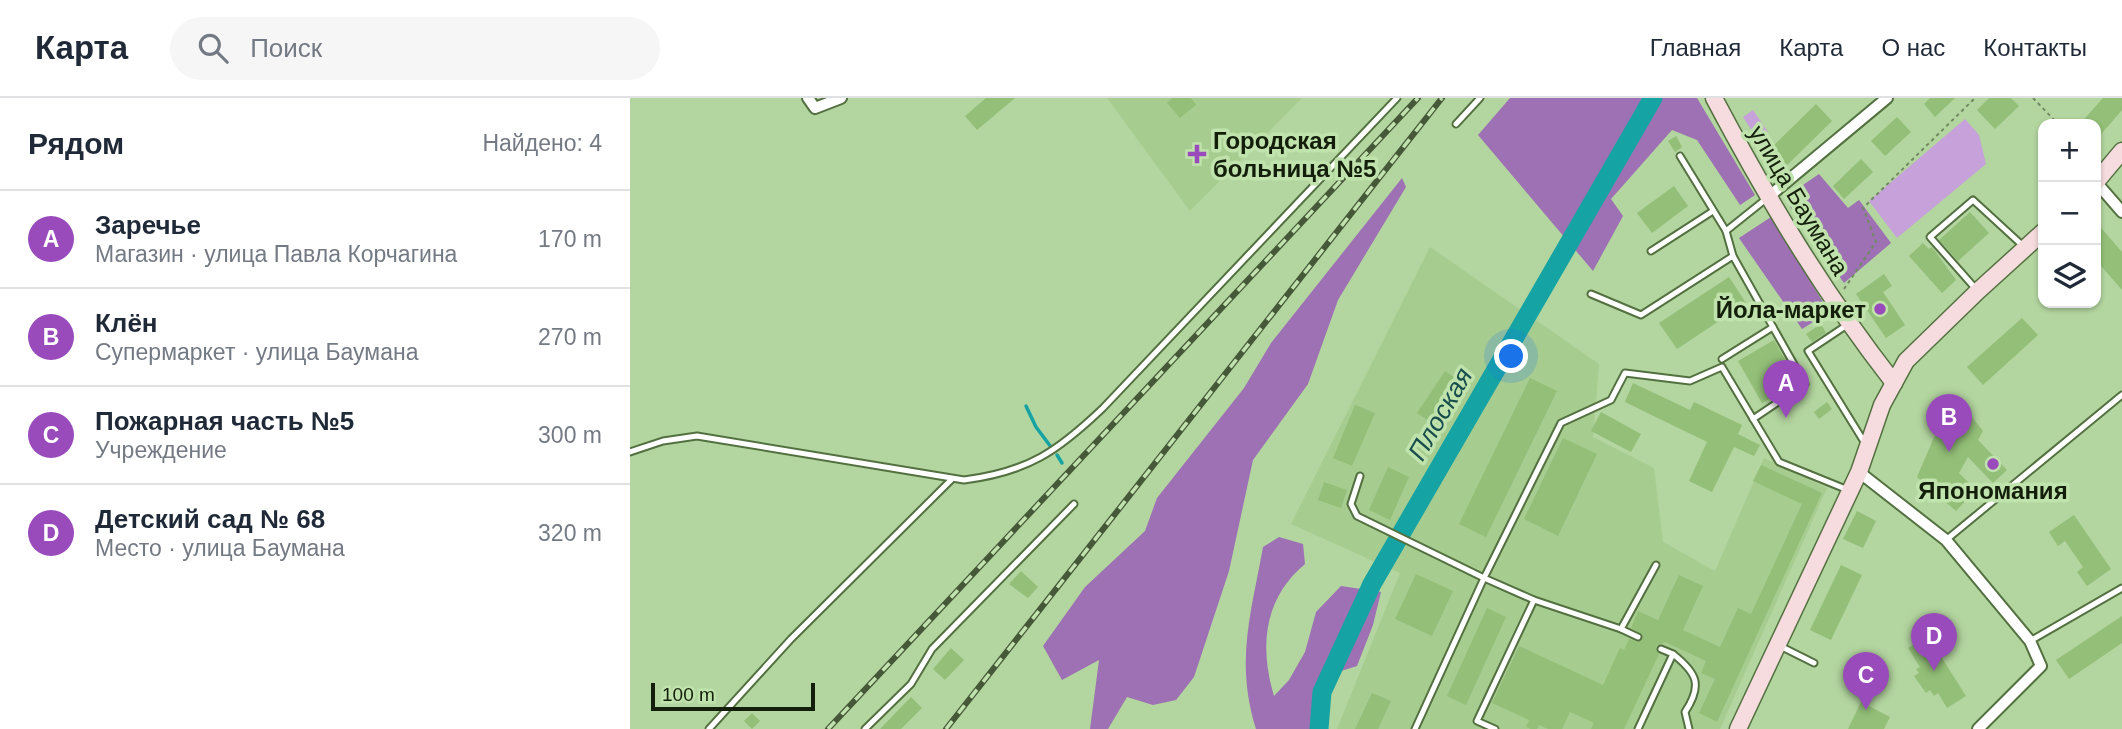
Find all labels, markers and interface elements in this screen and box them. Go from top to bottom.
search box [170,17,660,80]
text: Карта [35,29,128,66]
icon: search [194,29,232,67]
text: Поиск [250,33,322,63]
text: Главная [1650,34,1741,61]
text: Карта [1779,34,1843,61]
text: О нас [1881,34,1945,61]
text: Контакты [1983,34,2087,61]
map controls [2038,119,2101,308]
button: + [2038,119,2101,182]
street label: улица Баумана [1744,120,1855,280]
text: Рядом [28,127,124,160]
place label: Городская больница №5 [1213,127,1376,182]
text: Найдено: 4 [482,130,602,156]
marker: Городская больница №5 [1187,144,1207,164]
button: − [2038,182,2101,245]
text: Заречье [95,210,201,240]
text: A [43,226,59,252]
text: 170 m [538,226,602,252]
text: Магазин · улица Павла Корчагина [95,241,457,267]
button: layers [2038,245,2101,308]
place label: Йола-маркет [1716,296,1866,323]
marker: Йола-маркет [1872,301,1888,317]
text: Клён [95,308,158,338]
text: B [43,324,59,350]
text: 270 m [538,324,602,350]
text: Супермаркет · улица Баумана [95,339,418,365]
your location [1494,339,1528,373]
pin: A [1763,360,1809,418]
water label: Плоская [1402,362,1478,465]
pin: B [1926,394,1972,452]
text: Пожарная часть №5 [95,406,354,436]
text: C [43,422,59,448]
text: 300 m [538,422,602,448]
text: Учреждение [95,437,227,463]
marker: Япономания [1985,456,2001,472]
place label: Япономания [1918,477,2068,504]
text: Детский сад № 68 [95,504,325,534]
text: D [43,520,59,546]
text: 320 m [538,520,602,546]
text: Место · улица Баумана [95,535,345,561]
pin: D [1911,613,1957,671]
pin: C [1843,652,1889,710]
scale bar [651,680,816,712]
text: 100 m [662,684,715,705]

